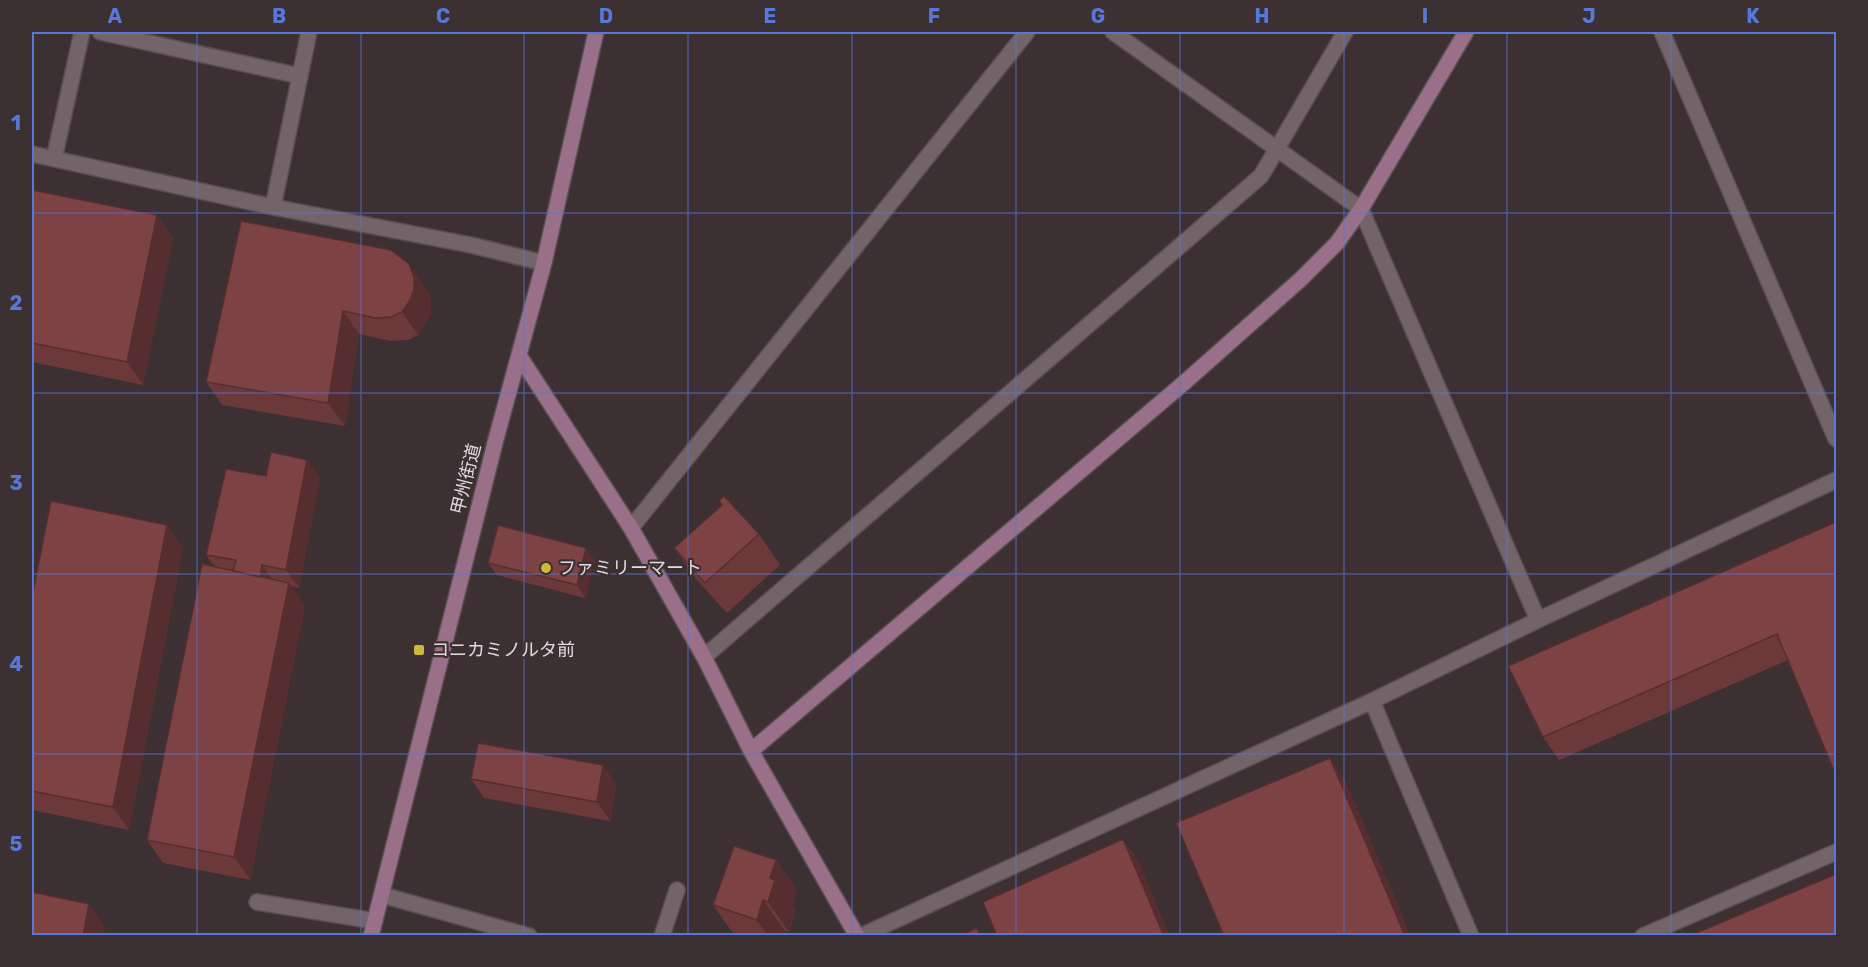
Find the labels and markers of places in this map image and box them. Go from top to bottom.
place label: ファミリーマート [558,557,702,579]
marker: ファミリーマート [539,561,553,575]
place label: コニカミノルタ前 [431,639,575,661]
marker: コニカミノルタ前 [412,643,426,657]

